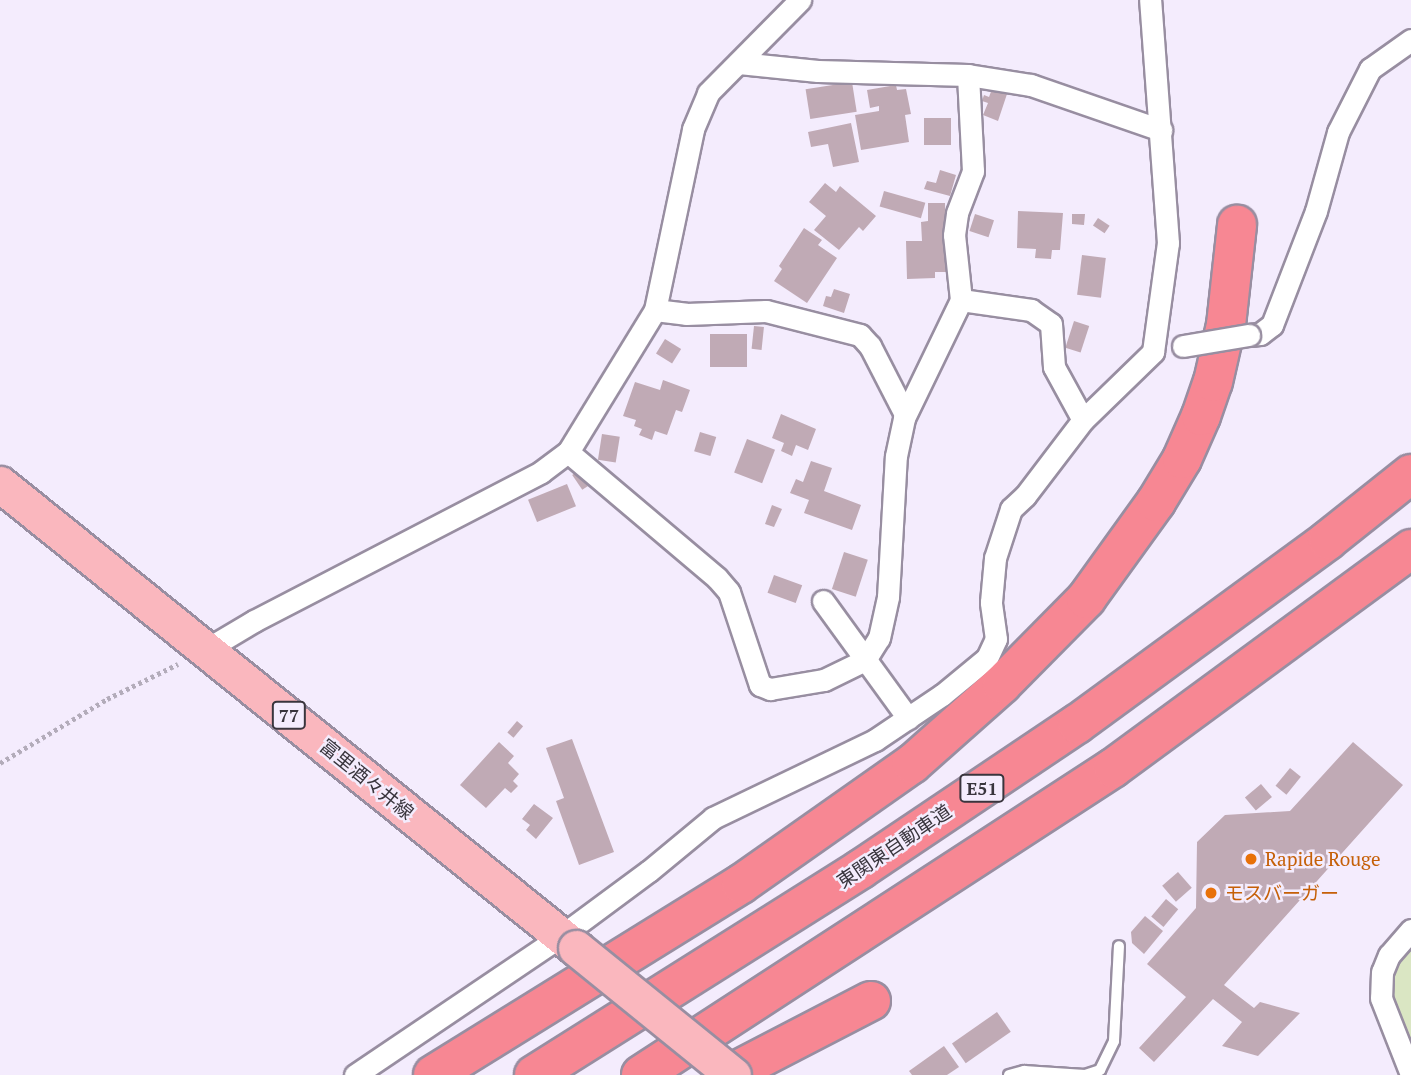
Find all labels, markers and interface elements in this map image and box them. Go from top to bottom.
road number: 77 [272,700,306,730]
street label: 富里酒々井線 [316,734,418,824]
road number: E51 [959,774,1005,802]
street label: 東関東自動車道 [832,799,956,893]
place label: Rapide Rouge [1265,848,1381,870]
marker: Rapide Rouge [1243,851,1259,867]
place label: モスバーガー [1225,882,1339,904]
marker: モスバーガー [1203,885,1219,901]

